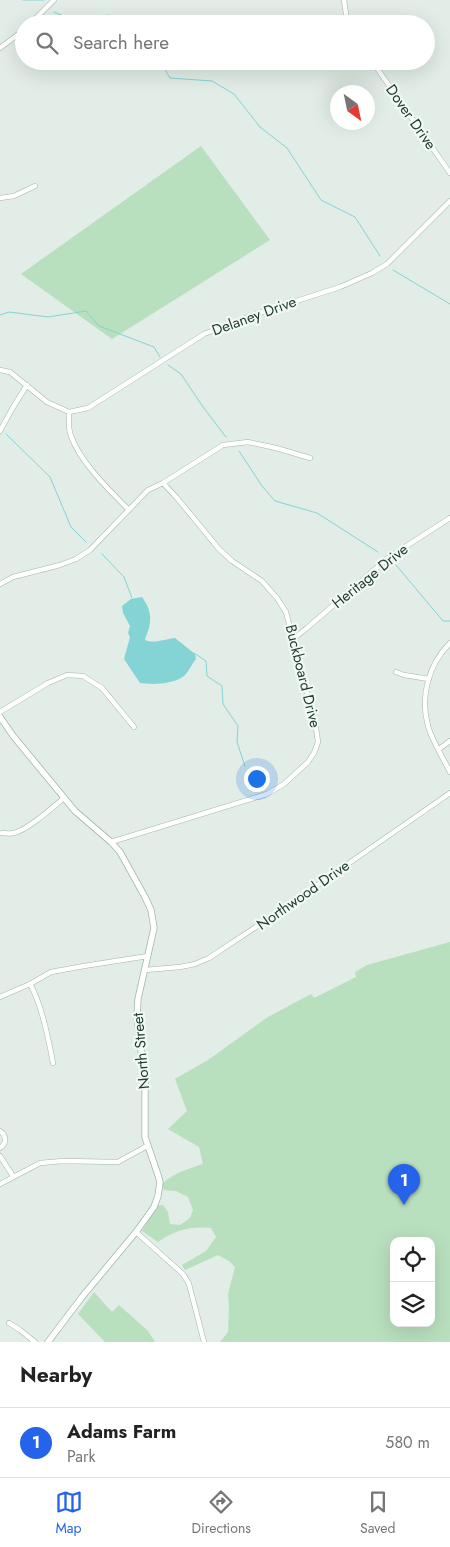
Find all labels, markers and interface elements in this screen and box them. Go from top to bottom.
search box [15,15,435,70]
icon: search [33,29,61,57]
text: Search here [73,29,169,56]
street label: Dover Drive [380,80,442,154]
north arrow [330,85,375,130]
street label: Delaney Drive [209,290,300,341]
street label: Heritage Drive [327,538,413,614]
street label: Buckboard Drive [280,622,327,730]
your location [244,766,270,792]
street label: Northwood Drive [252,855,354,935]
street label: North Street [127,1011,155,1090]
pin: 1 [388,1164,420,1205]
map controls [390,1237,435,1327]
button: locate [390,1237,435,1282]
button: layers [390,1282,435,1327]
text: Nearby [20,1360,92,1390]
text: Adams Farm [67,1418,176,1445]
text: 1 [32,1431,40,1454]
text: 580 m [385,1431,430,1454]
text: Park [67,1445,96,1468]
tab: Map [55,1488,83,1538]
tab: Directions [192,1488,251,1538]
tab: Saved [360,1488,395,1538]

